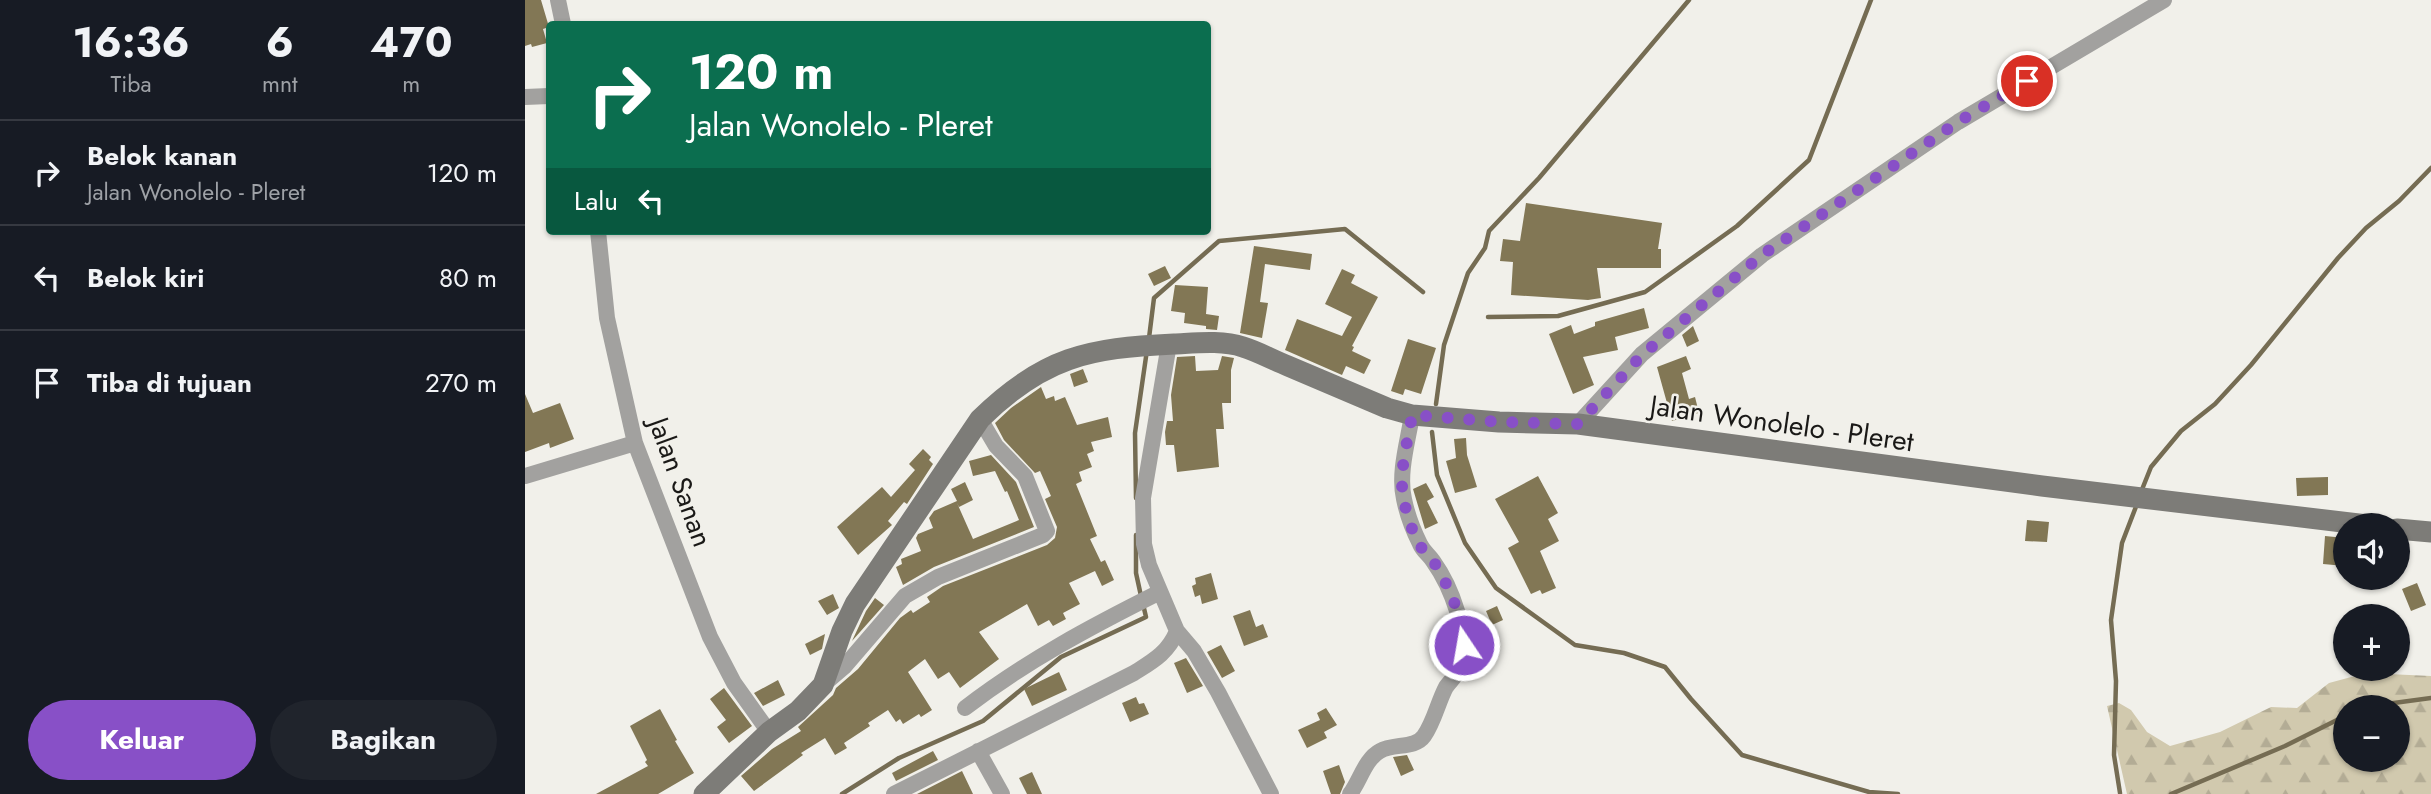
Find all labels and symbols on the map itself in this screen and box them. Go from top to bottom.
pin [1997,51,2057,111]
street label: Jalan Wonolelo - Pleret [1644,384,1917,462]
street label: Jalan Sanan [637,408,723,553]
position arrow [1427,608,1501,682]

